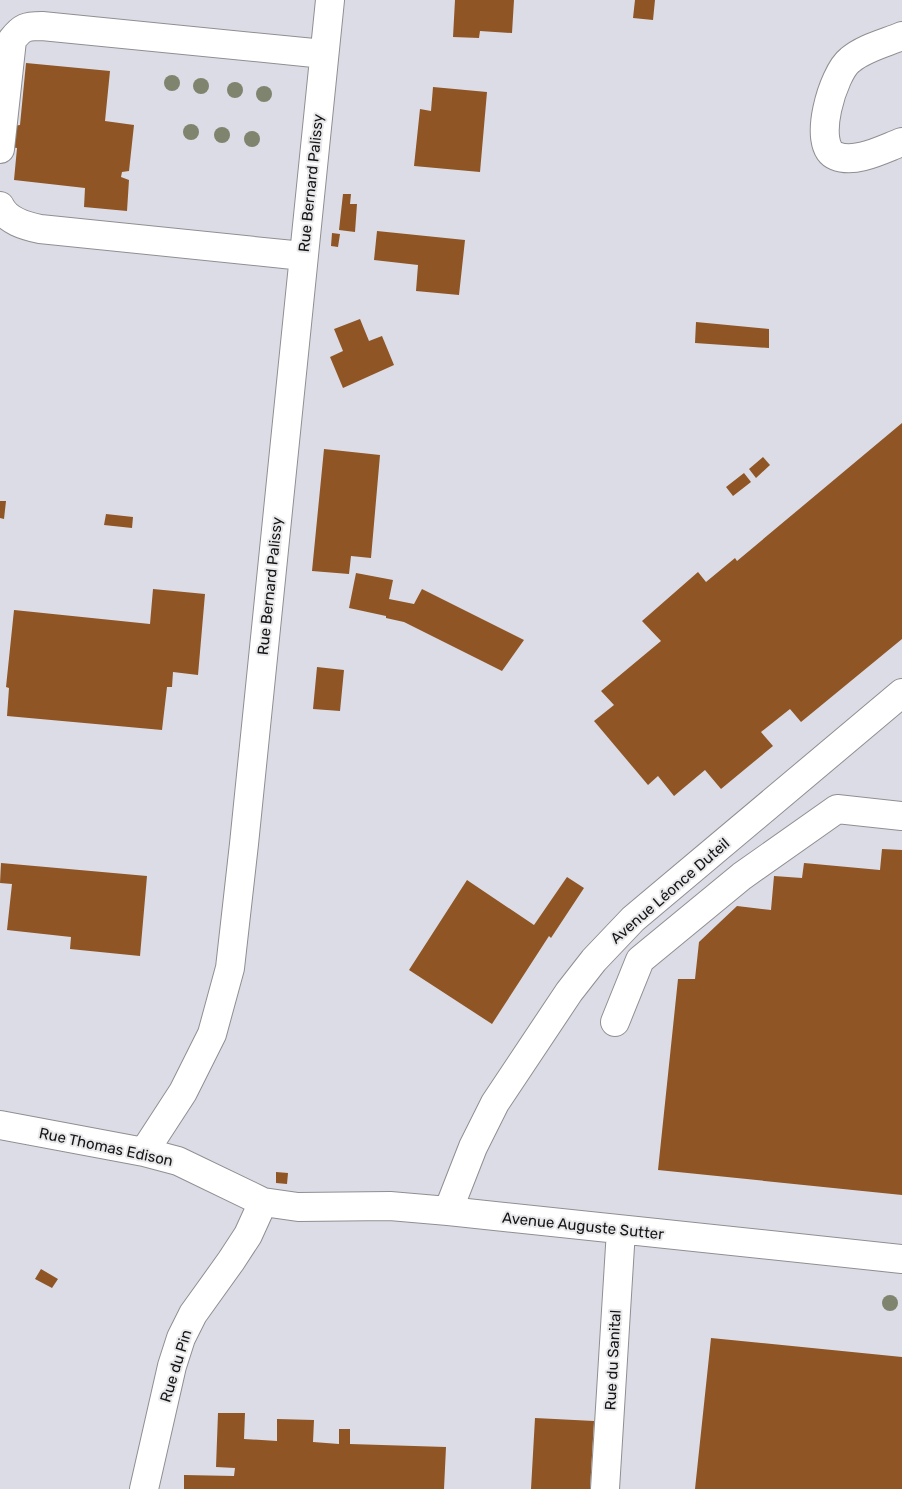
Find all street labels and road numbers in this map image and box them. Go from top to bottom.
street label: Rue Bernard Palissy [295,113,327,253]
street label: Rue Bernard Palissy [254,516,286,656]
street label: Avenue Léonce Duteil [607,834,733,948]
street label: Rue Thomas Edison [37,1124,175,1170]
street label: Avenue Auguste Sutter [501,1209,665,1243]
street label: Rue du Sanital [601,1309,625,1411]
street label: Rue du Pin [156,1328,196,1404]

